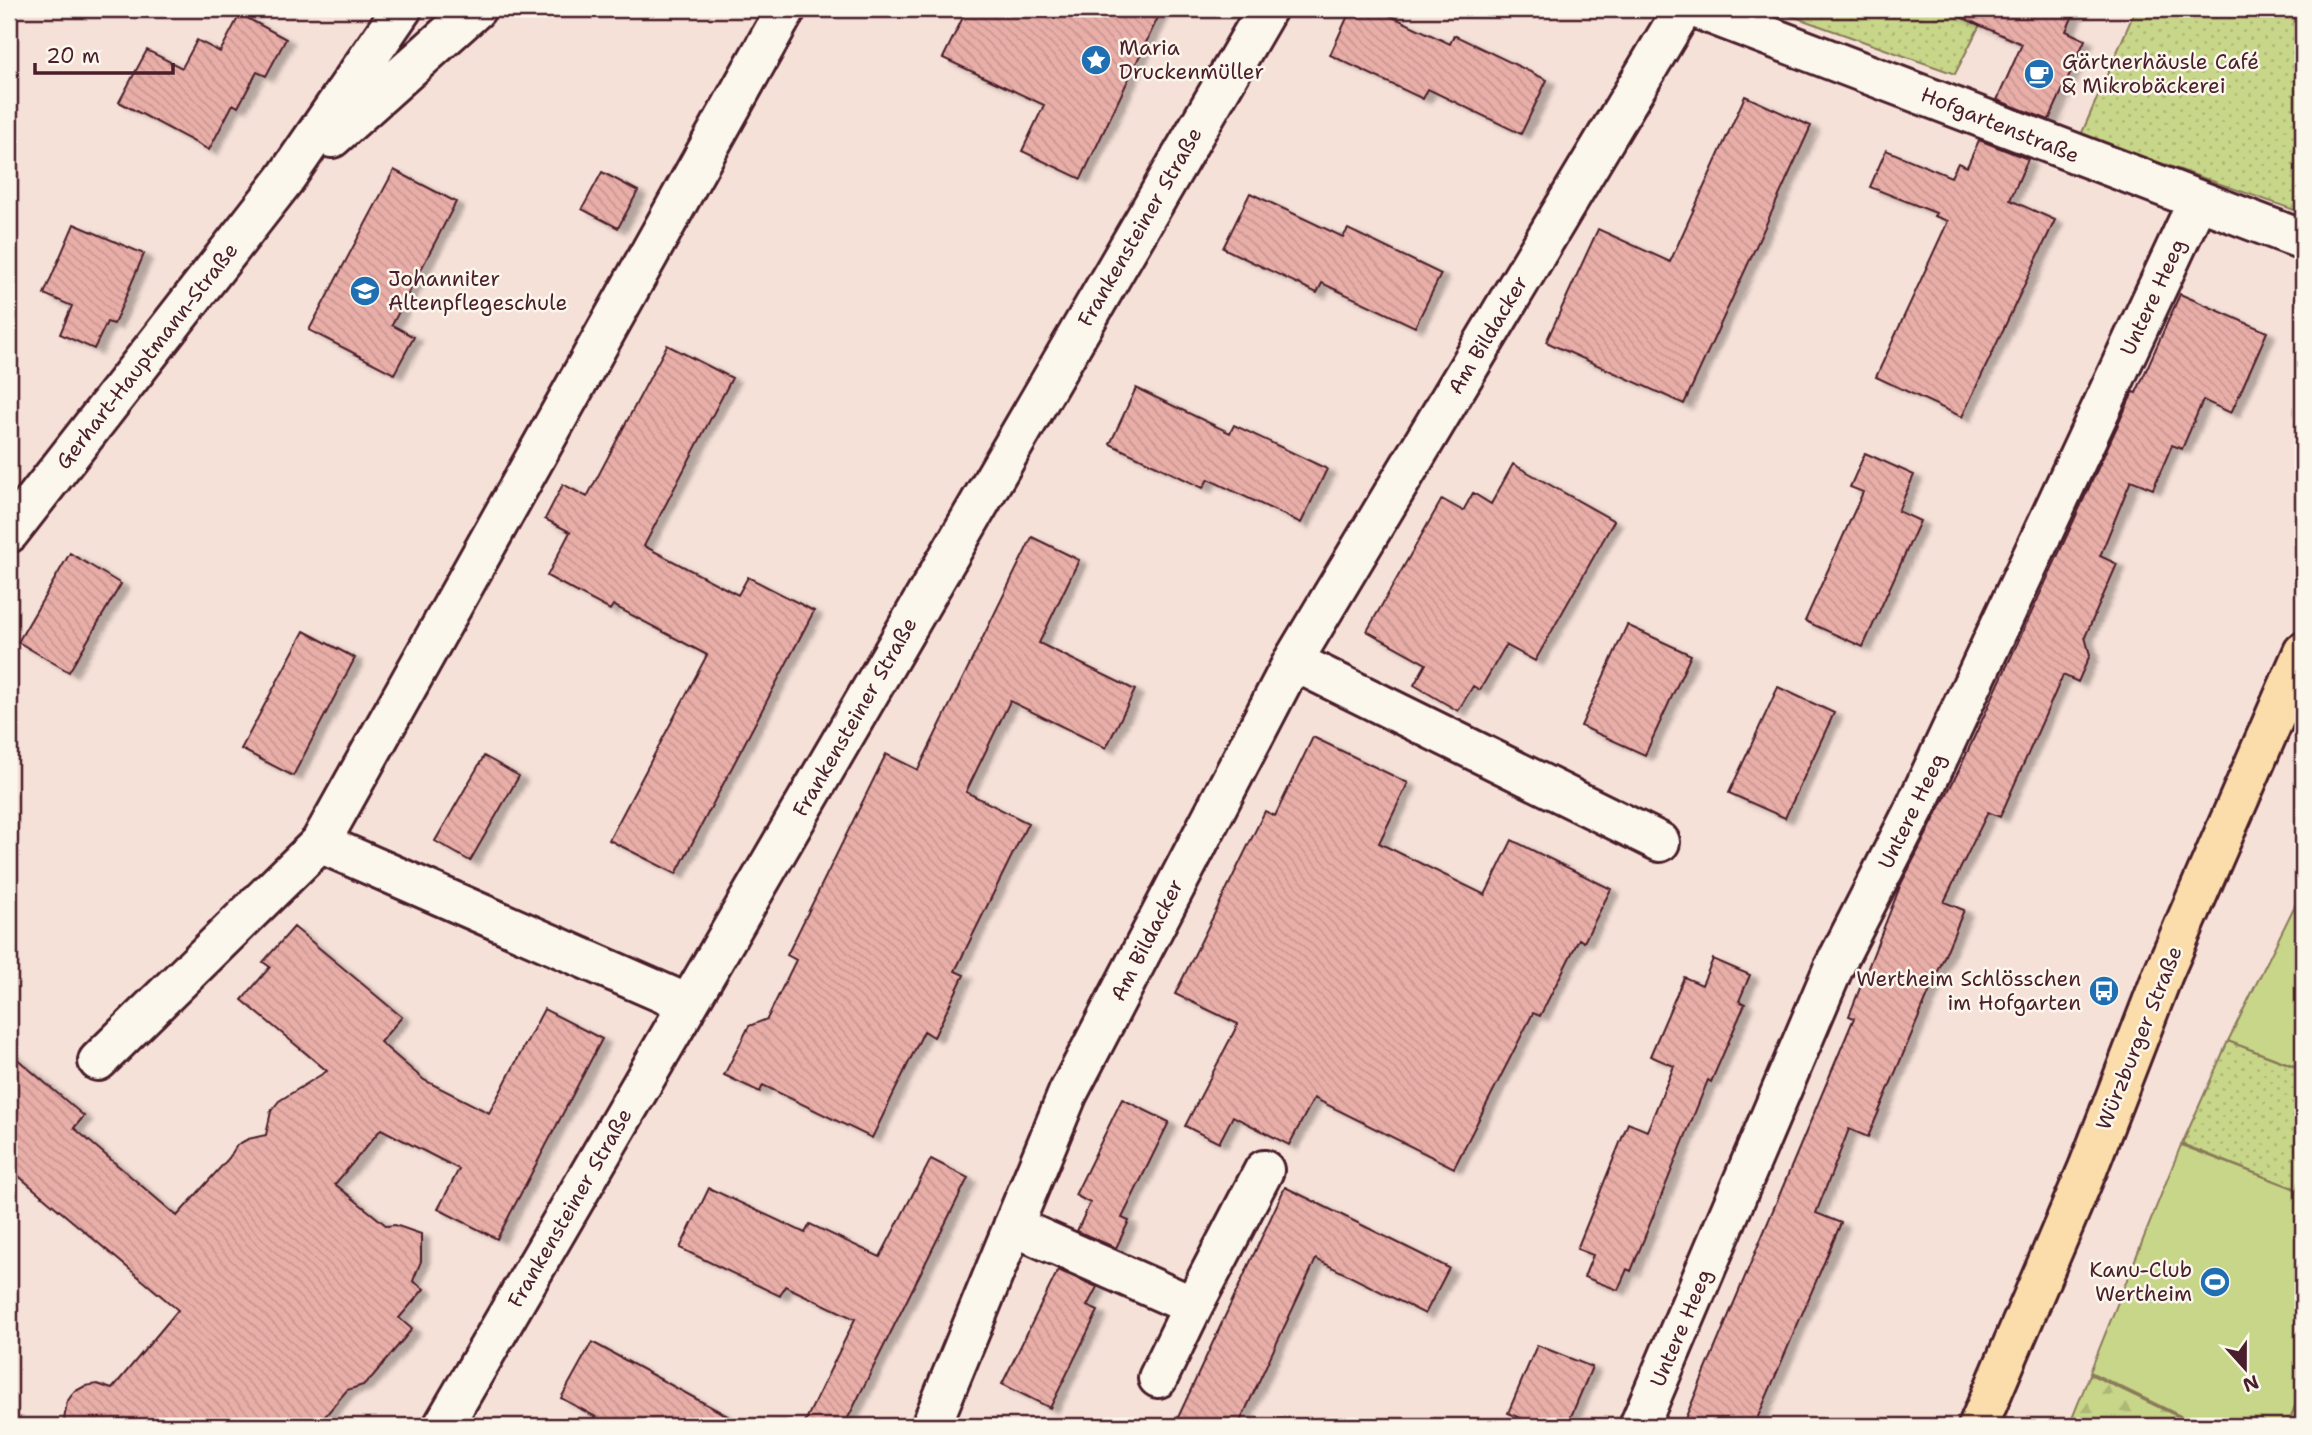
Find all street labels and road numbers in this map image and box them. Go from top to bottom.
street label: Hofgartenstraße [1917,80,2083,170]
street label: Frankensteiner Straße [1071,122,1209,332]
street label: Untere Heeg [2114,234,2192,360]
street label: Gerhart-Hauptmann-Straße [50,237,244,475]
street label: Am Bildacker [1442,270,1534,400]
street label: Frankensteiner Straße [786,612,924,822]
street label: Untere Heeg [1872,748,1952,874]
street label: Am Bildacker [1104,874,1190,1006]
street label: Würzburger Straße [2089,942,2189,1134]
street label: Frankensteiner Straße [501,1103,639,1313]
street label: Untere Heeg [1644,1265,1718,1391]

